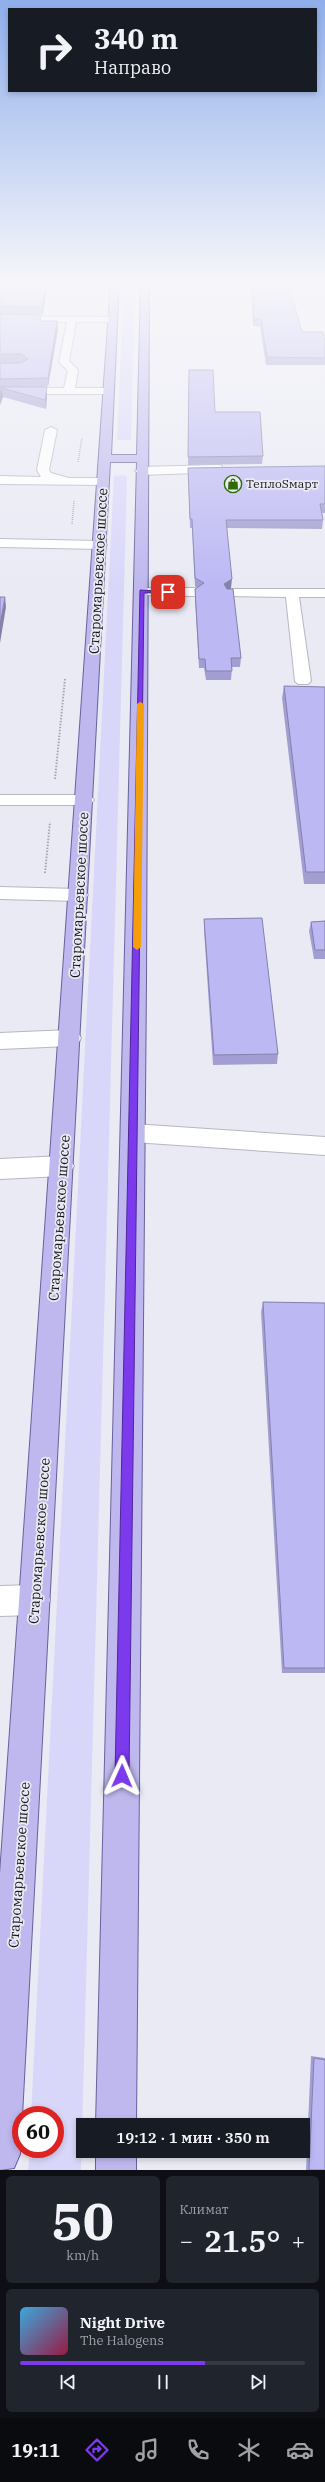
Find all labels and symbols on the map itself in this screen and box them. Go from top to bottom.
shop icon: ТеплоSмарт [223,474,243,494]
place label: ТеплоSмарт [246,476,318,491]
street label: Старомарьевское шоссе [85,487,111,655]
pin [151,575,185,609]
street label: Старомарьевское шоссе [66,811,92,979]
street label: Старомарьевское шоссе [44,1134,74,1302]
street label: Старомарьевское шоссе [24,1457,54,1625]
position arrow [101,1755,143,1797]
street label: Старомарьевское шоссе [4,1781,34,1949]
speed limit sign: 60 [12,2106,64,2158]

